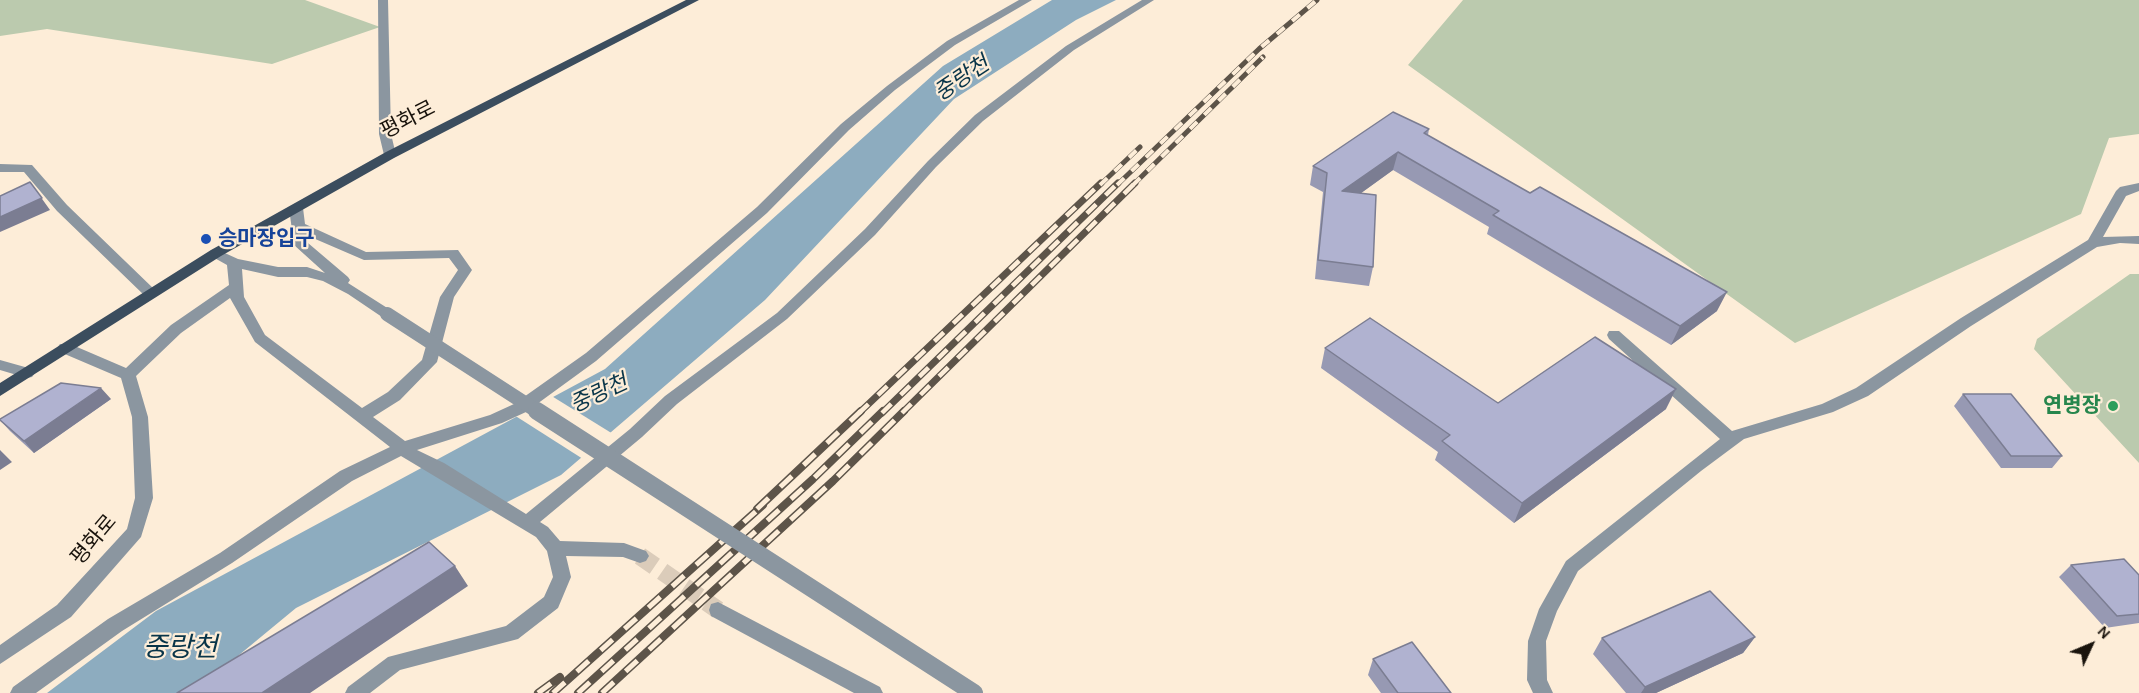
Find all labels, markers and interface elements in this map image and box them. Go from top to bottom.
water label: 중랑천 [929,51,995,107]
street label: 평화로 [376,96,440,144]
place label: 승마장입구 [218,226,315,252]
marker: 승마장입구 [199,232,213,246]
water label: 중랑천 [566,369,632,419]
place label: 연병장 [2043,393,2101,419]
marker: 연병장 [2106,399,2120,413]
street label: 평화로 [66,510,122,570]
north arrow [2061,615,2121,675]
text: N [2093,621,2115,643]
water label: 중랑천 [143,632,217,664]

